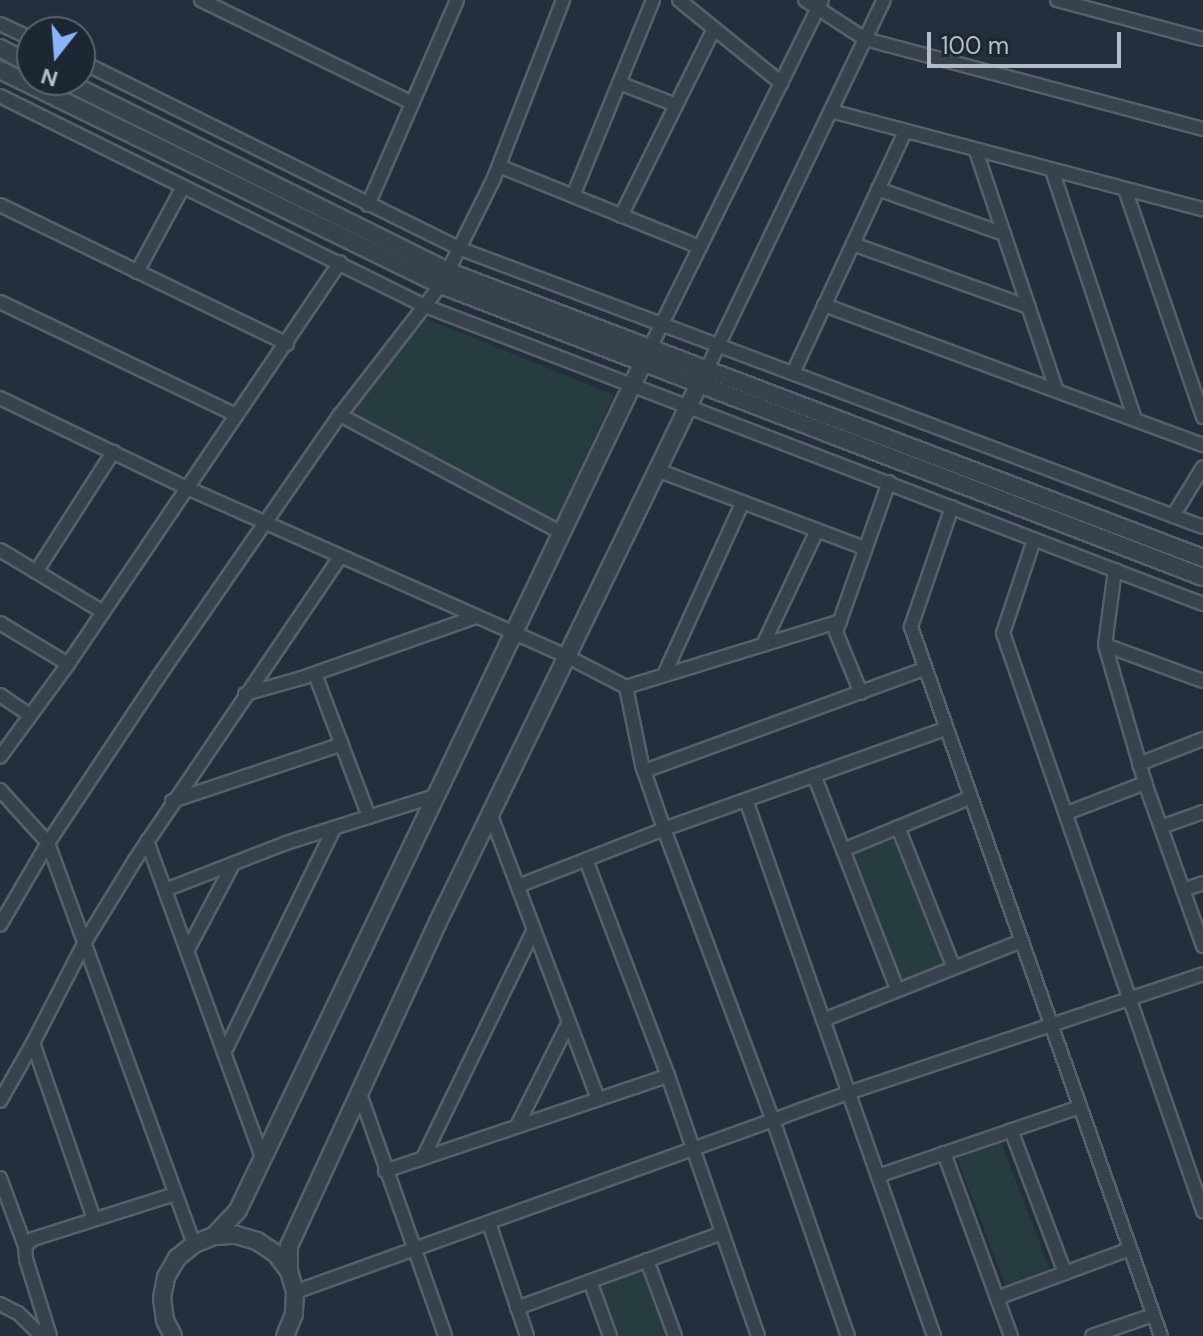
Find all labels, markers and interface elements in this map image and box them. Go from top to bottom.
north arrow [16,16,96,96]
scale bar [931,16,1125,66]
text: 100 m [941,30,1009,61]
text: N [38,61,61,94]

